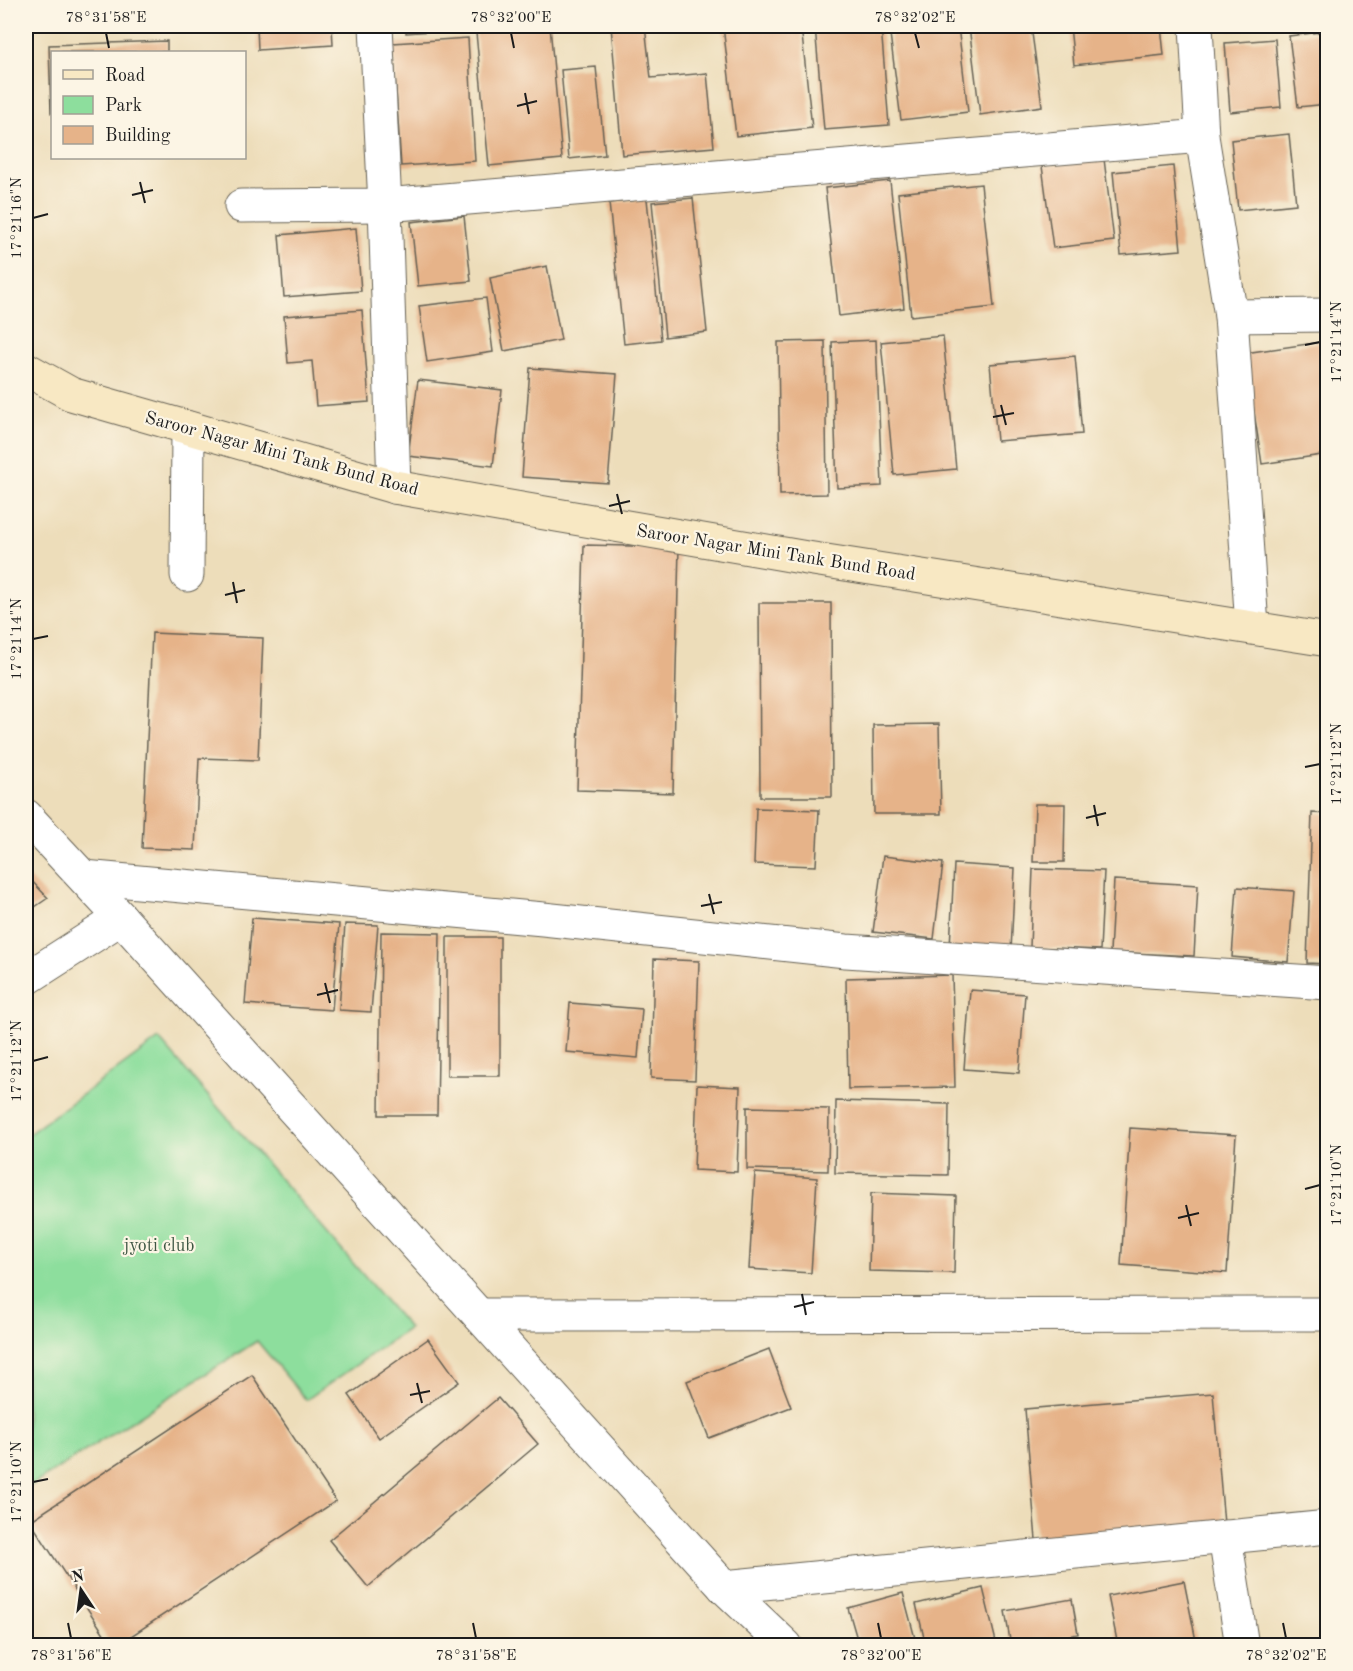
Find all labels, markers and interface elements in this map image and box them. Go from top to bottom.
text: 78°31'58"E [66,11,146,26]
text: 78°32'00"E [471,11,551,26]
text: 78°32'02"E [875,11,955,26]
legend [51,51,246,159]
text: Road [105,67,145,85]
text: Park [105,97,142,115]
text: Building [105,127,171,145]
text: 17°21'16"N [10,177,25,259]
text: 17°21'14"N [1330,301,1345,383]
street label: Saroor Nagar Mini Tank Bund Road [143,409,420,499]
street label: Saroor Nagar Mini Tank Bund Road [635,522,917,584]
text: 17°21'14"N [10,598,25,680]
text: 17°21'12"N [1330,723,1345,805]
text: 17°21'12"N [10,1020,25,1102]
text: 17°21'10"N [1330,1144,1345,1226]
park label: jyoti club [122,1237,195,1255]
text: 17°21'10"N [10,1441,25,1523]
north arrow [51,1560,111,1620]
text: N [70,1568,87,1587]
text: 78°31'56"E [31,1649,111,1664]
text: 78°31'58"E [436,1649,516,1664]
text: 78°32'00"E [841,1649,921,1664]
text: 78°32'02"E [1246,1649,1326,1664]

